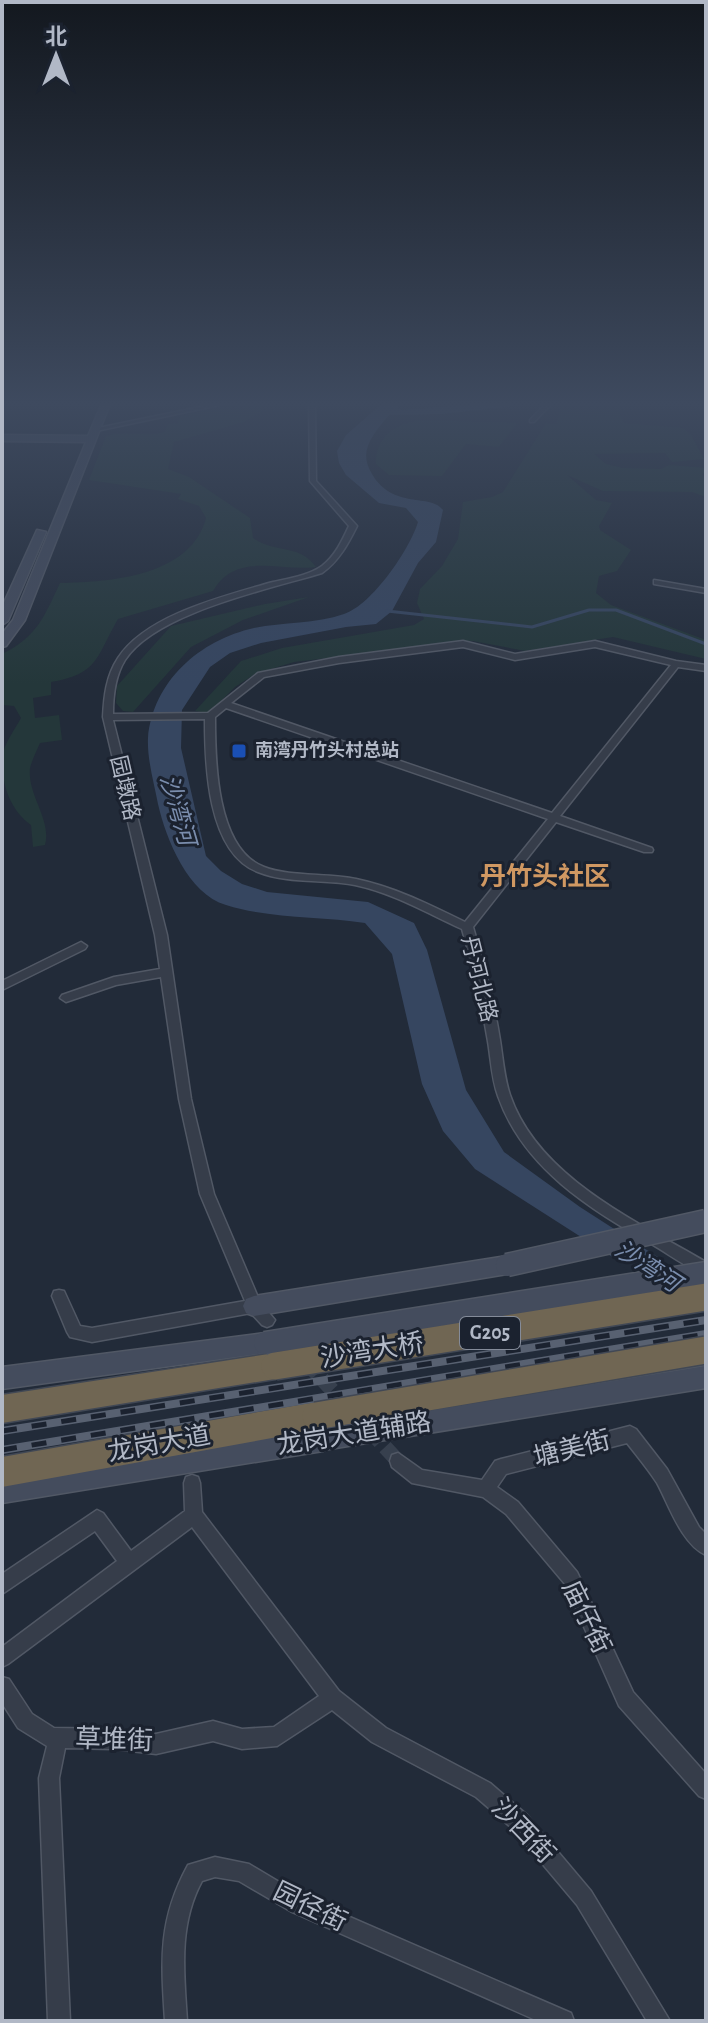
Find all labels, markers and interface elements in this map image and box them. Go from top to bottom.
north arrow [16,16,96,96]
text: 北 [45,25,67,48]
place label: 南湾丹竹头村总站 [255,740,399,760]
marker: 南湾丹竹头村总站 [230,742,248,760]
street label: 园墩路 [107,753,144,823]
water label: 沙湾河 [156,772,201,852]
district label: 丹竹头社区 [480,862,610,890]
street label: 丹河北路 [458,933,501,1024]
water label: 沙湾河 [610,1236,688,1299]
road number: G205 [460,1317,520,1349]
street label: 沙湾大桥 [318,1328,425,1372]
street label: 龙岗大道辅路 [275,1407,433,1459]
street label: 龙岗大道 [105,1420,212,1466]
street label: 塘美街 [531,1425,613,1471]
street label: 庙仔街 [557,1575,617,1658]
street label: 草堆街 [75,1725,153,1754]
street label: 沙西街 [487,1793,560,1868]
street label: 园径街 [269,1877,351,1936]

